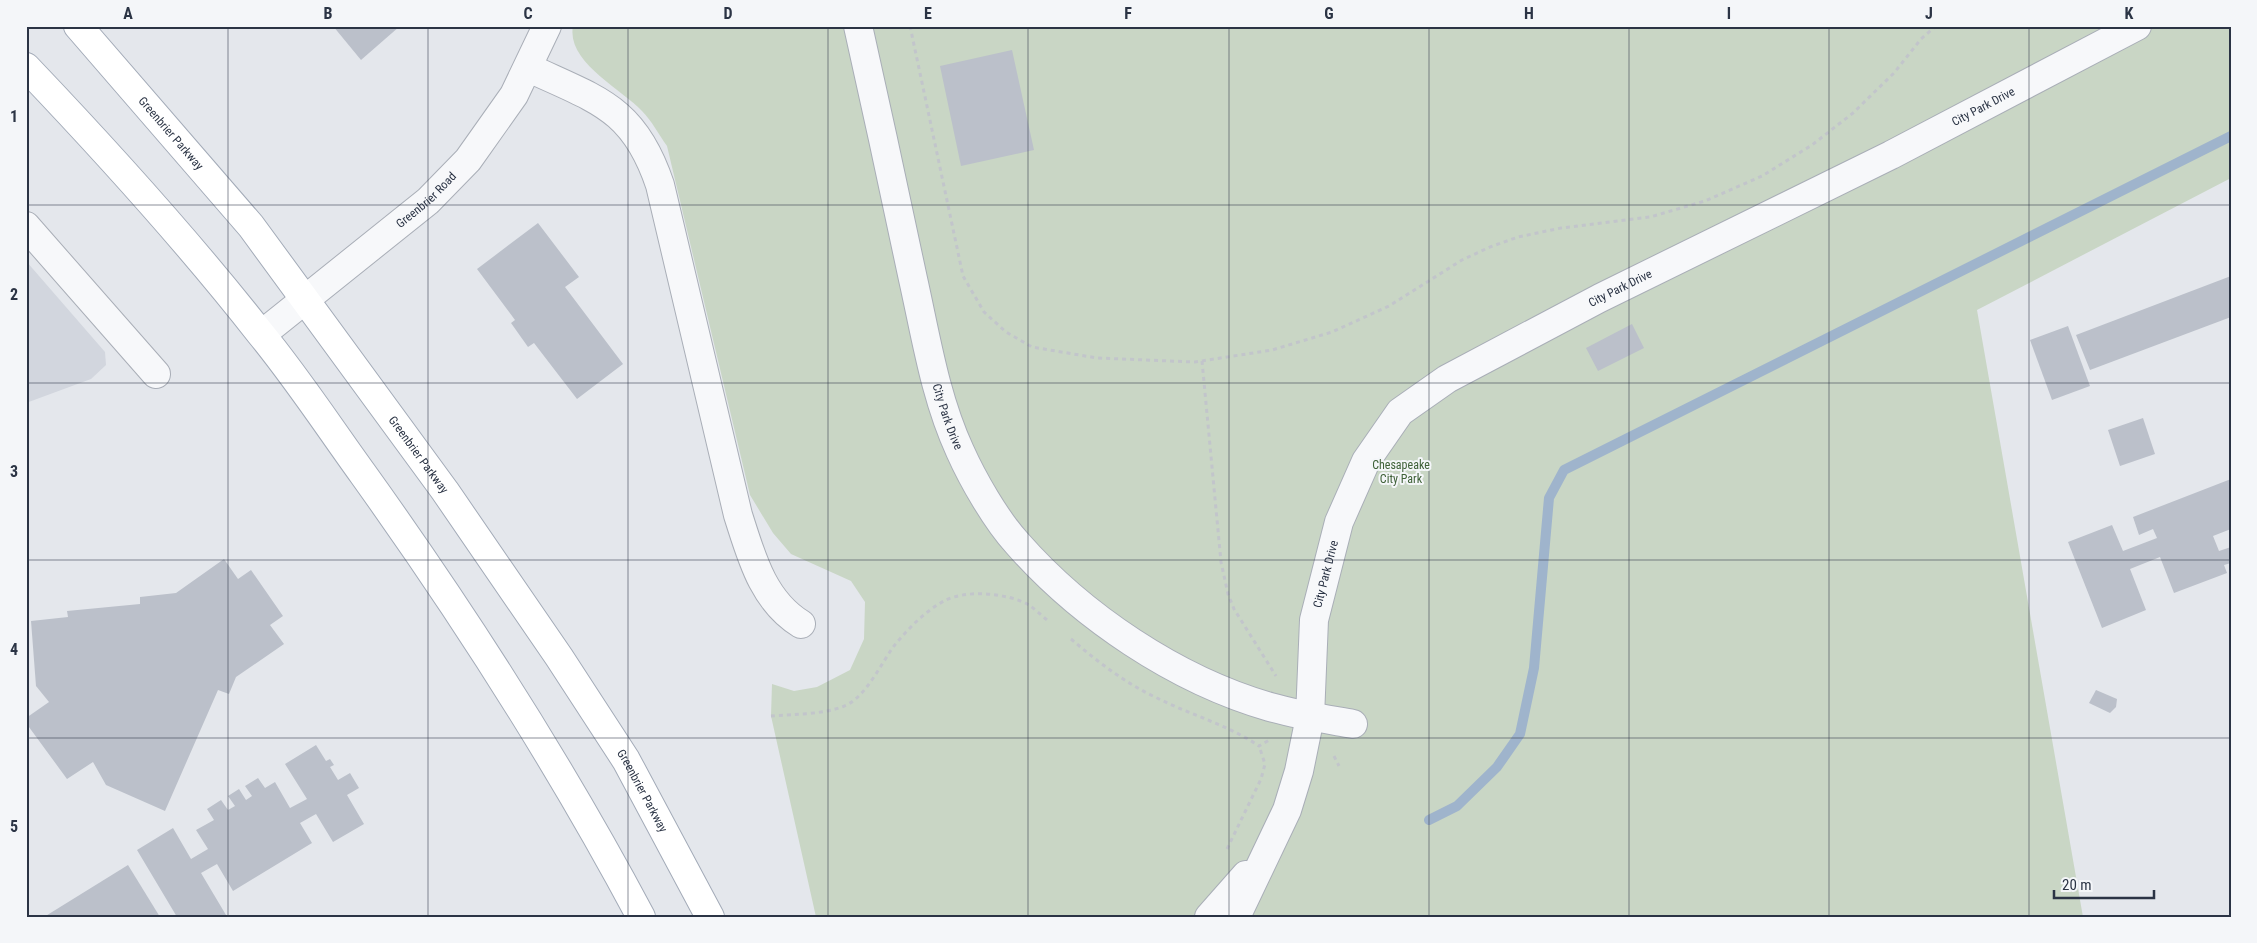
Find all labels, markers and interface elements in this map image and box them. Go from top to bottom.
text: A [123,4,133,23]
text: B [324,4,333,23]
text: C [523,4,533,23]
text: D [723,4,733,23]
text: E [924,4,932,23]
text: F [1124,4,1132,23]
text: G [1324,4,1334,23]
text: H [1524,4,1534,23]
text: I [1727,4,1731,23]
text: J [1925,4,1933,23]
text: K [2125,4,2134,23]
street label: City Park Drive [1949,84,2017,129]
street label: Greenbrier Parkway [136,94,206,173]
text: 1 [10,107,18,126]
street label: Greenbrier Road [393,169,459,231]
street label: City Park Drive [1586,266,1655,310]
text: 2 [10,285,18,304]
street label: City Park Drive [930,382,966,452]
street label: Greenbrier Parkway [386,414,451,496]
park label: Chesapeake City Park [1372,458,1430,486]
text: 3 [10,462,18,481]
street label: City Park Drive [1310,538,1341,609]
text: 4 [10,640,18,659]
street label: Greenbrier Parkway [614,747,670,835]
text: 5 [10,817,18,836]
scale bar [2054,868,2154,900]
text: 20 m [2062,876,2092,894]

